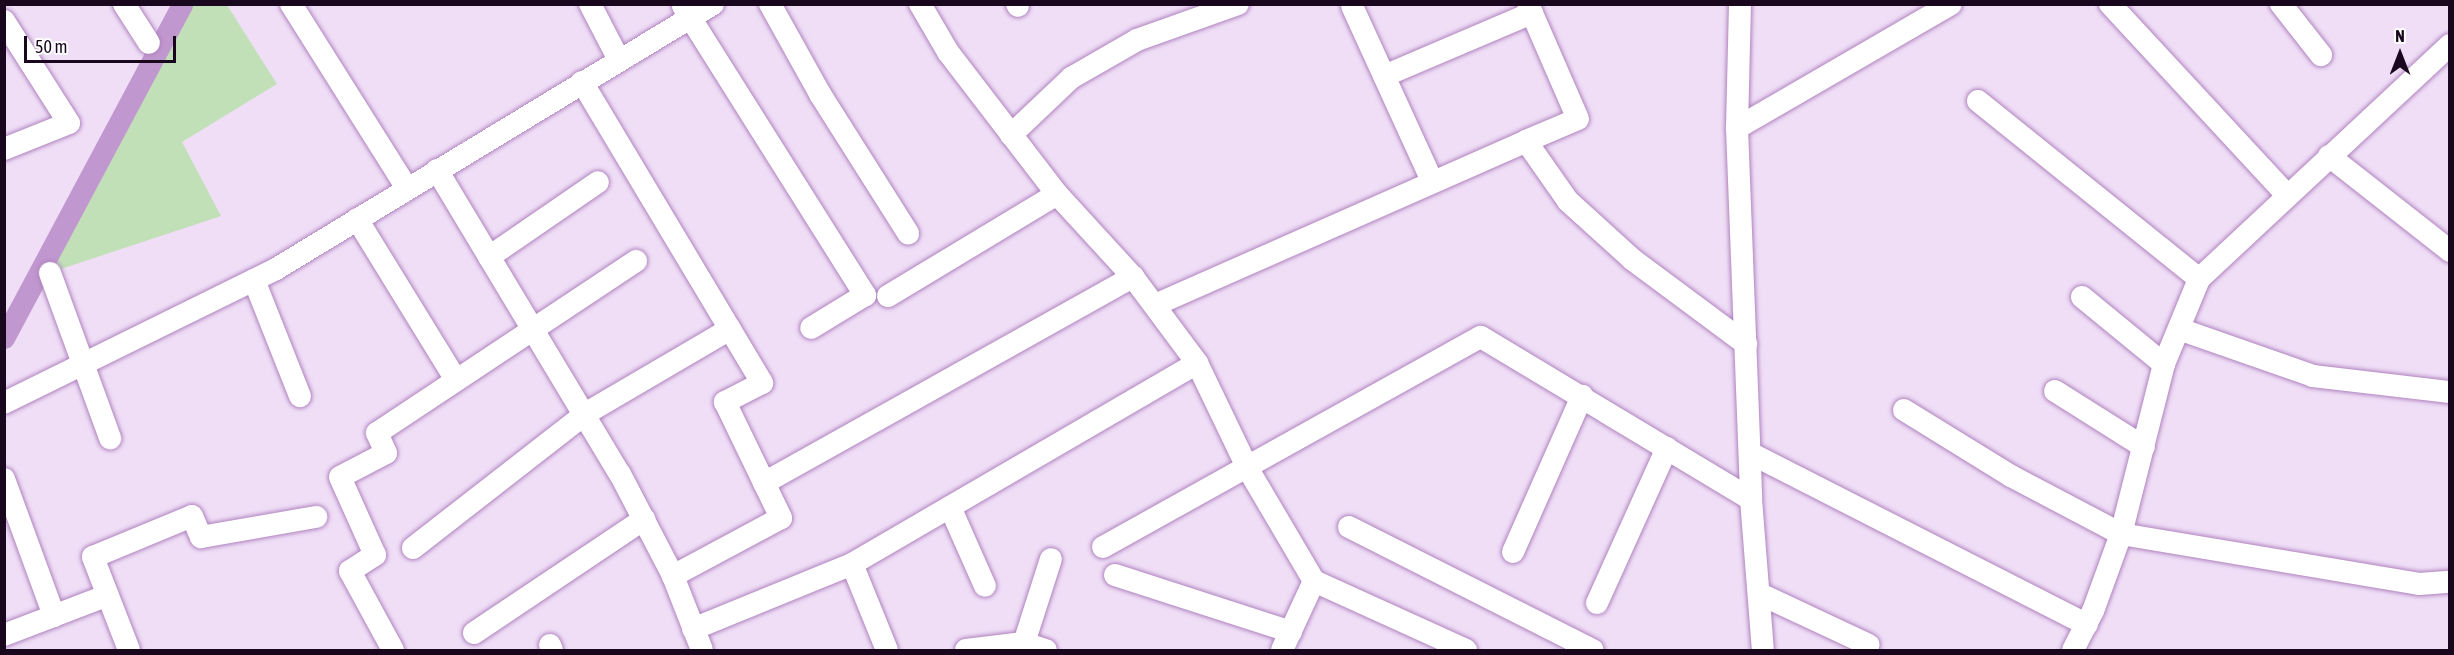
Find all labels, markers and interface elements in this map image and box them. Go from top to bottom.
scale bar [27,24,178,62]
north arrow [2370,24,2430,84]
text: N [2395,27,2405,45]
text: 50 m [35,36,67,57]

